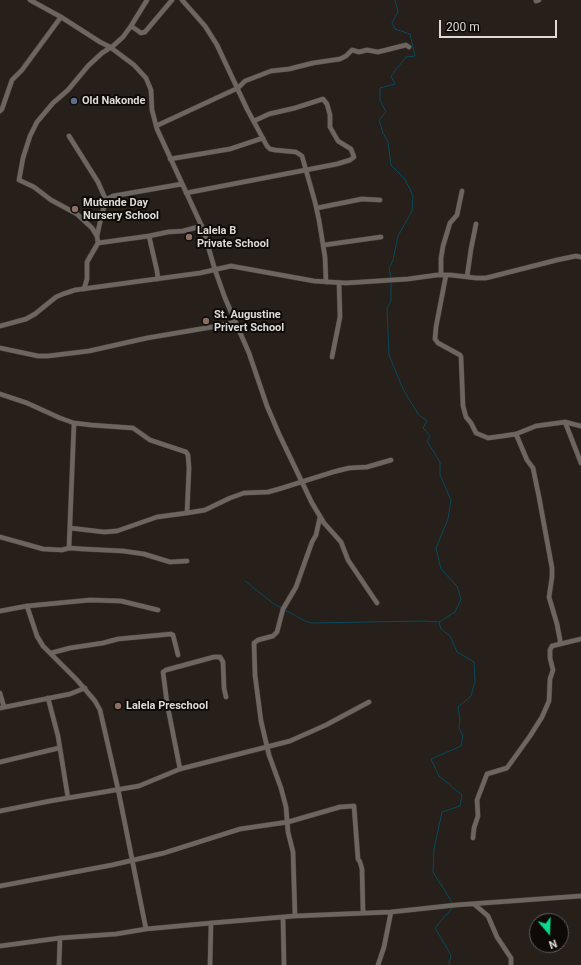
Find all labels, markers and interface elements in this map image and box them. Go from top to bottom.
scale bar [441,12,559,38]
text: 200 m [446,20,480,34]
place label: Old Nakonde [82,94,145,108]
marker: Old Nakonde [69,96,79,106]
place label: Mutende Day Nursery School [83,196,159,222]
marker: Mutende Day Nursery School [70,204,80,214]
place label: Lalela B Private School [197,224,269,250]
marker: Lalela B Private School [184,232,194,242]
place label: St. Augustine Privert School [214,308,284,334]
marker: St. Augustine Privert School [201,316,211,326]
place label: Lalela Preschool [126,699,208,713]
marker: Lalela Preschool [113,701,123,711]
north arrow [529,913,569,953]
text: N [547,936,559,951]

